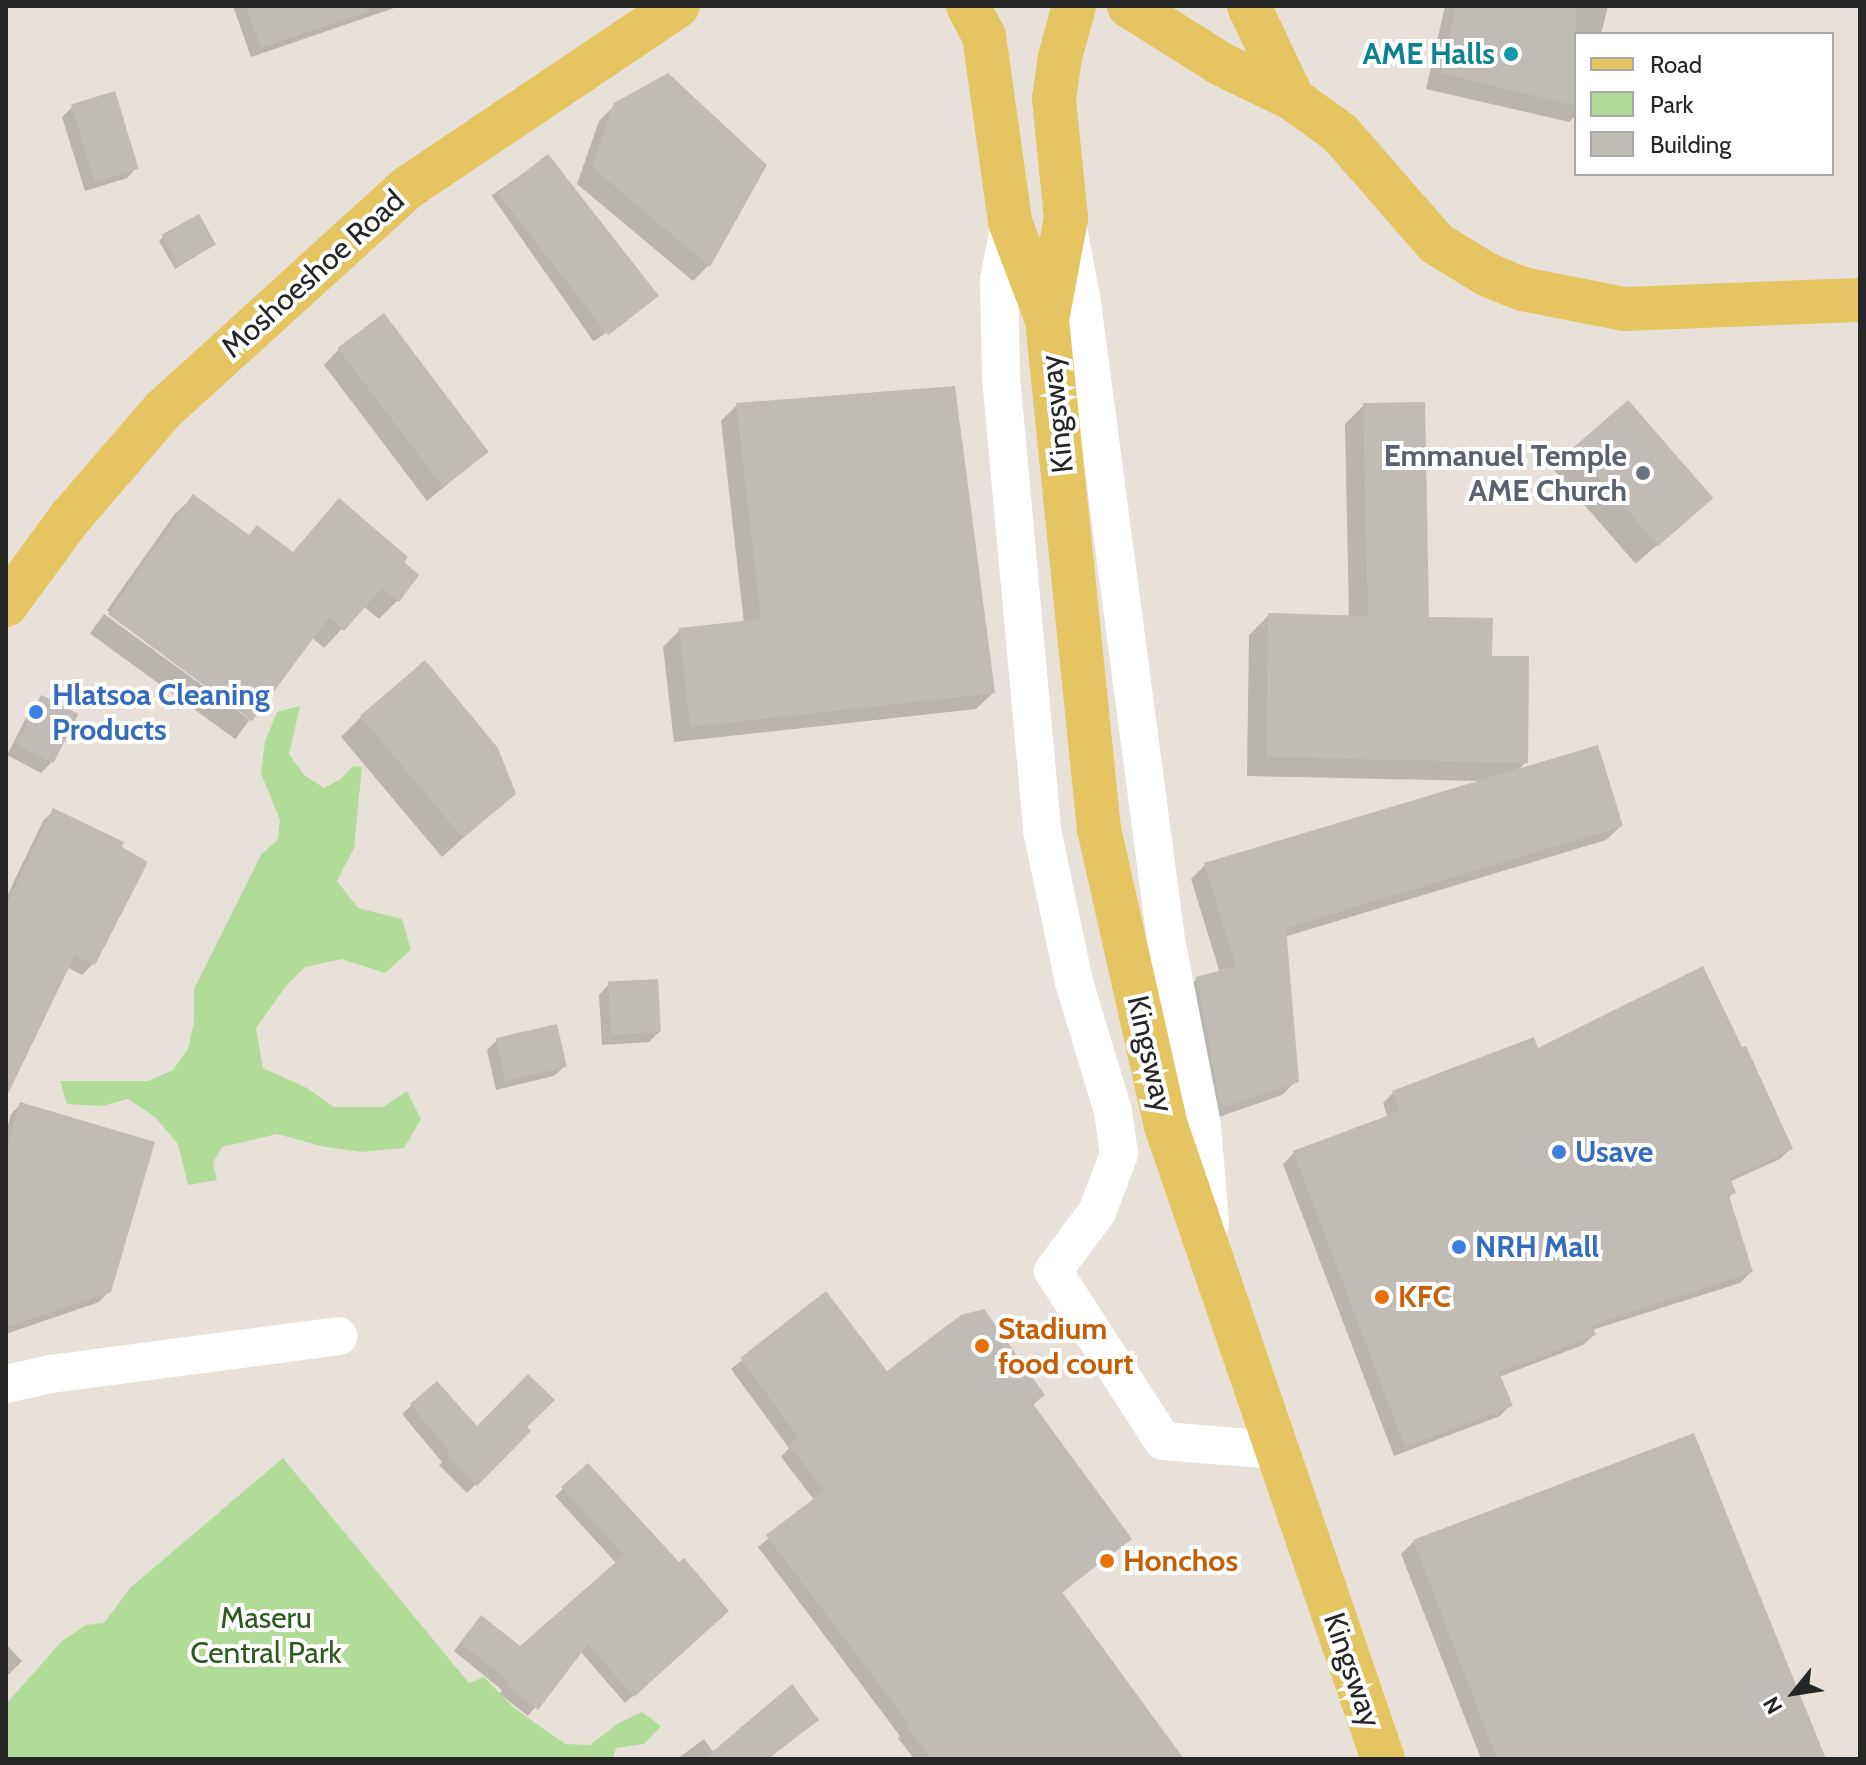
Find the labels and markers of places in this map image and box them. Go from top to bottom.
place label: AME Halls [1363,36,1495,72]
marker: AME Halls [1502,45,1520,63]
place label: Emmanuel Temple AME Church [1384,438,1627,508]
marker: Emmanuel Temple AME Church [1634,464,1652,482]
place label: Hlatsoa Cleaning Products [52,677,270,748]
marker: Hlatsoa Cleaning Products [27,703,45,721]
place label: Usave [1575,1134,1653,1170]
marker: Usave [1550,1143,1568,1161]
place label: NRH Mall [1475,1229,1599,1265]
marker: NRH Mall [1450,1238,1468,1256]
place label: KFC [1398,1279,1451,1315]
marker: KFC [1373,1288,1391,1306]
place label: Stadium food court [998,1311,1134,1382]
marker: Stadium food court [973,1337,991,1355]
place label: Honchos [1123,1543,1238,1579]
marker: Honchos [1098,1552,1116,1570]

